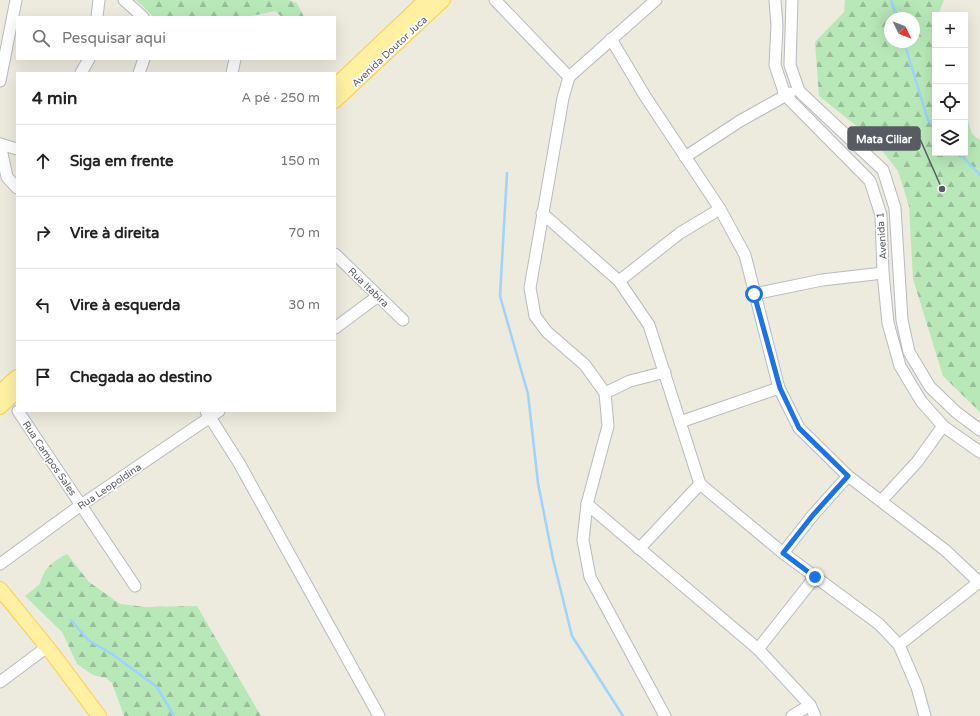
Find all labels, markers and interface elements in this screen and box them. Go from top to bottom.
north arrow [884,12,920,48]
map controls [932,12,968,156]
button: + [932,12,968,48]
street label: Avenida Doutor Juca [350,14,430,90]
search box [16,16,336,60]
icon: search [30,27,52,49]
text: Pesquisar aqui [62,29,166,47]
button: − [932,48,968,84]
button: locate [932,84,968,120]
text: 4 min [32,88,77,109]
text: A pé · 250 m [241,90,320,106]
button: layers [932,120,968,156]
callout: Mata Ciliar [848,127,920,150]
text: Mata Ciliar [856,133,913,146]
icon: ahead [32,150,54,172]
text: Siga em frente [70,152,174,170]
text: 150 m [280,153,320,169]
street label: Avenida 1 [874,212,890,260]
icon: right [32,222,54,244]
text: Vire à direita [70,224,159,242]
text: 70 m [288,225,320,241]
street label: Rua Itabira [345,265,391,310]
route start [745,285,763,303]
icon: left [32,294,54,316]
text: Vire à esquerda [70,296,180,314]
text: 30 m [288,297,320,313]
icon: arrive [32,366,54,388]
text: Chegada ao destino [70,368,212,386]
street label: Rua Campos Sales [20,419,79,498]
street label: Rua Leopoldina [75,461,144,513]
route end [806,568,824,586]

